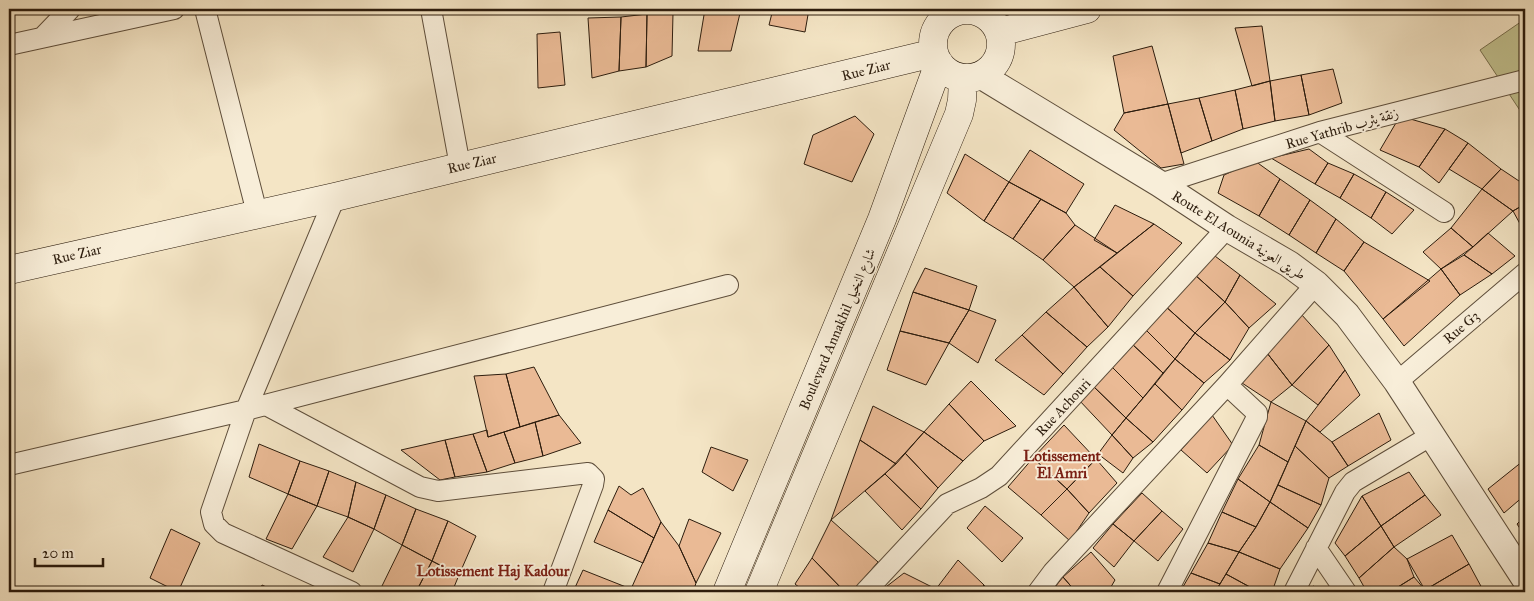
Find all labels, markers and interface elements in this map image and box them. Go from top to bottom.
street label: Rue Ziar [840,56,893,85]
street label: Rue Yathrib زنقة يثرب [1284,104,1401,153]
street label: Rue Ziar [446,149,499,177]
street label: Route El Aounia طريق العونية [1169,187,1309,284]
street label: Rue Ziar [51,240,104,268]
street label: Boulevard Annakhil شارع النخيل [796,246,882,414]
street label: Rue G3 [1440,307,1483,347]
street label: Rue Achouri [1032,375,1094,440]
district label: Lotissement El Amri [1023,447,1101,482]
scale bar [35,536,102,568]
text: 20 m [42,544,74,562]
district label: Lotissement Haj Kadour [417,562,570,581]

